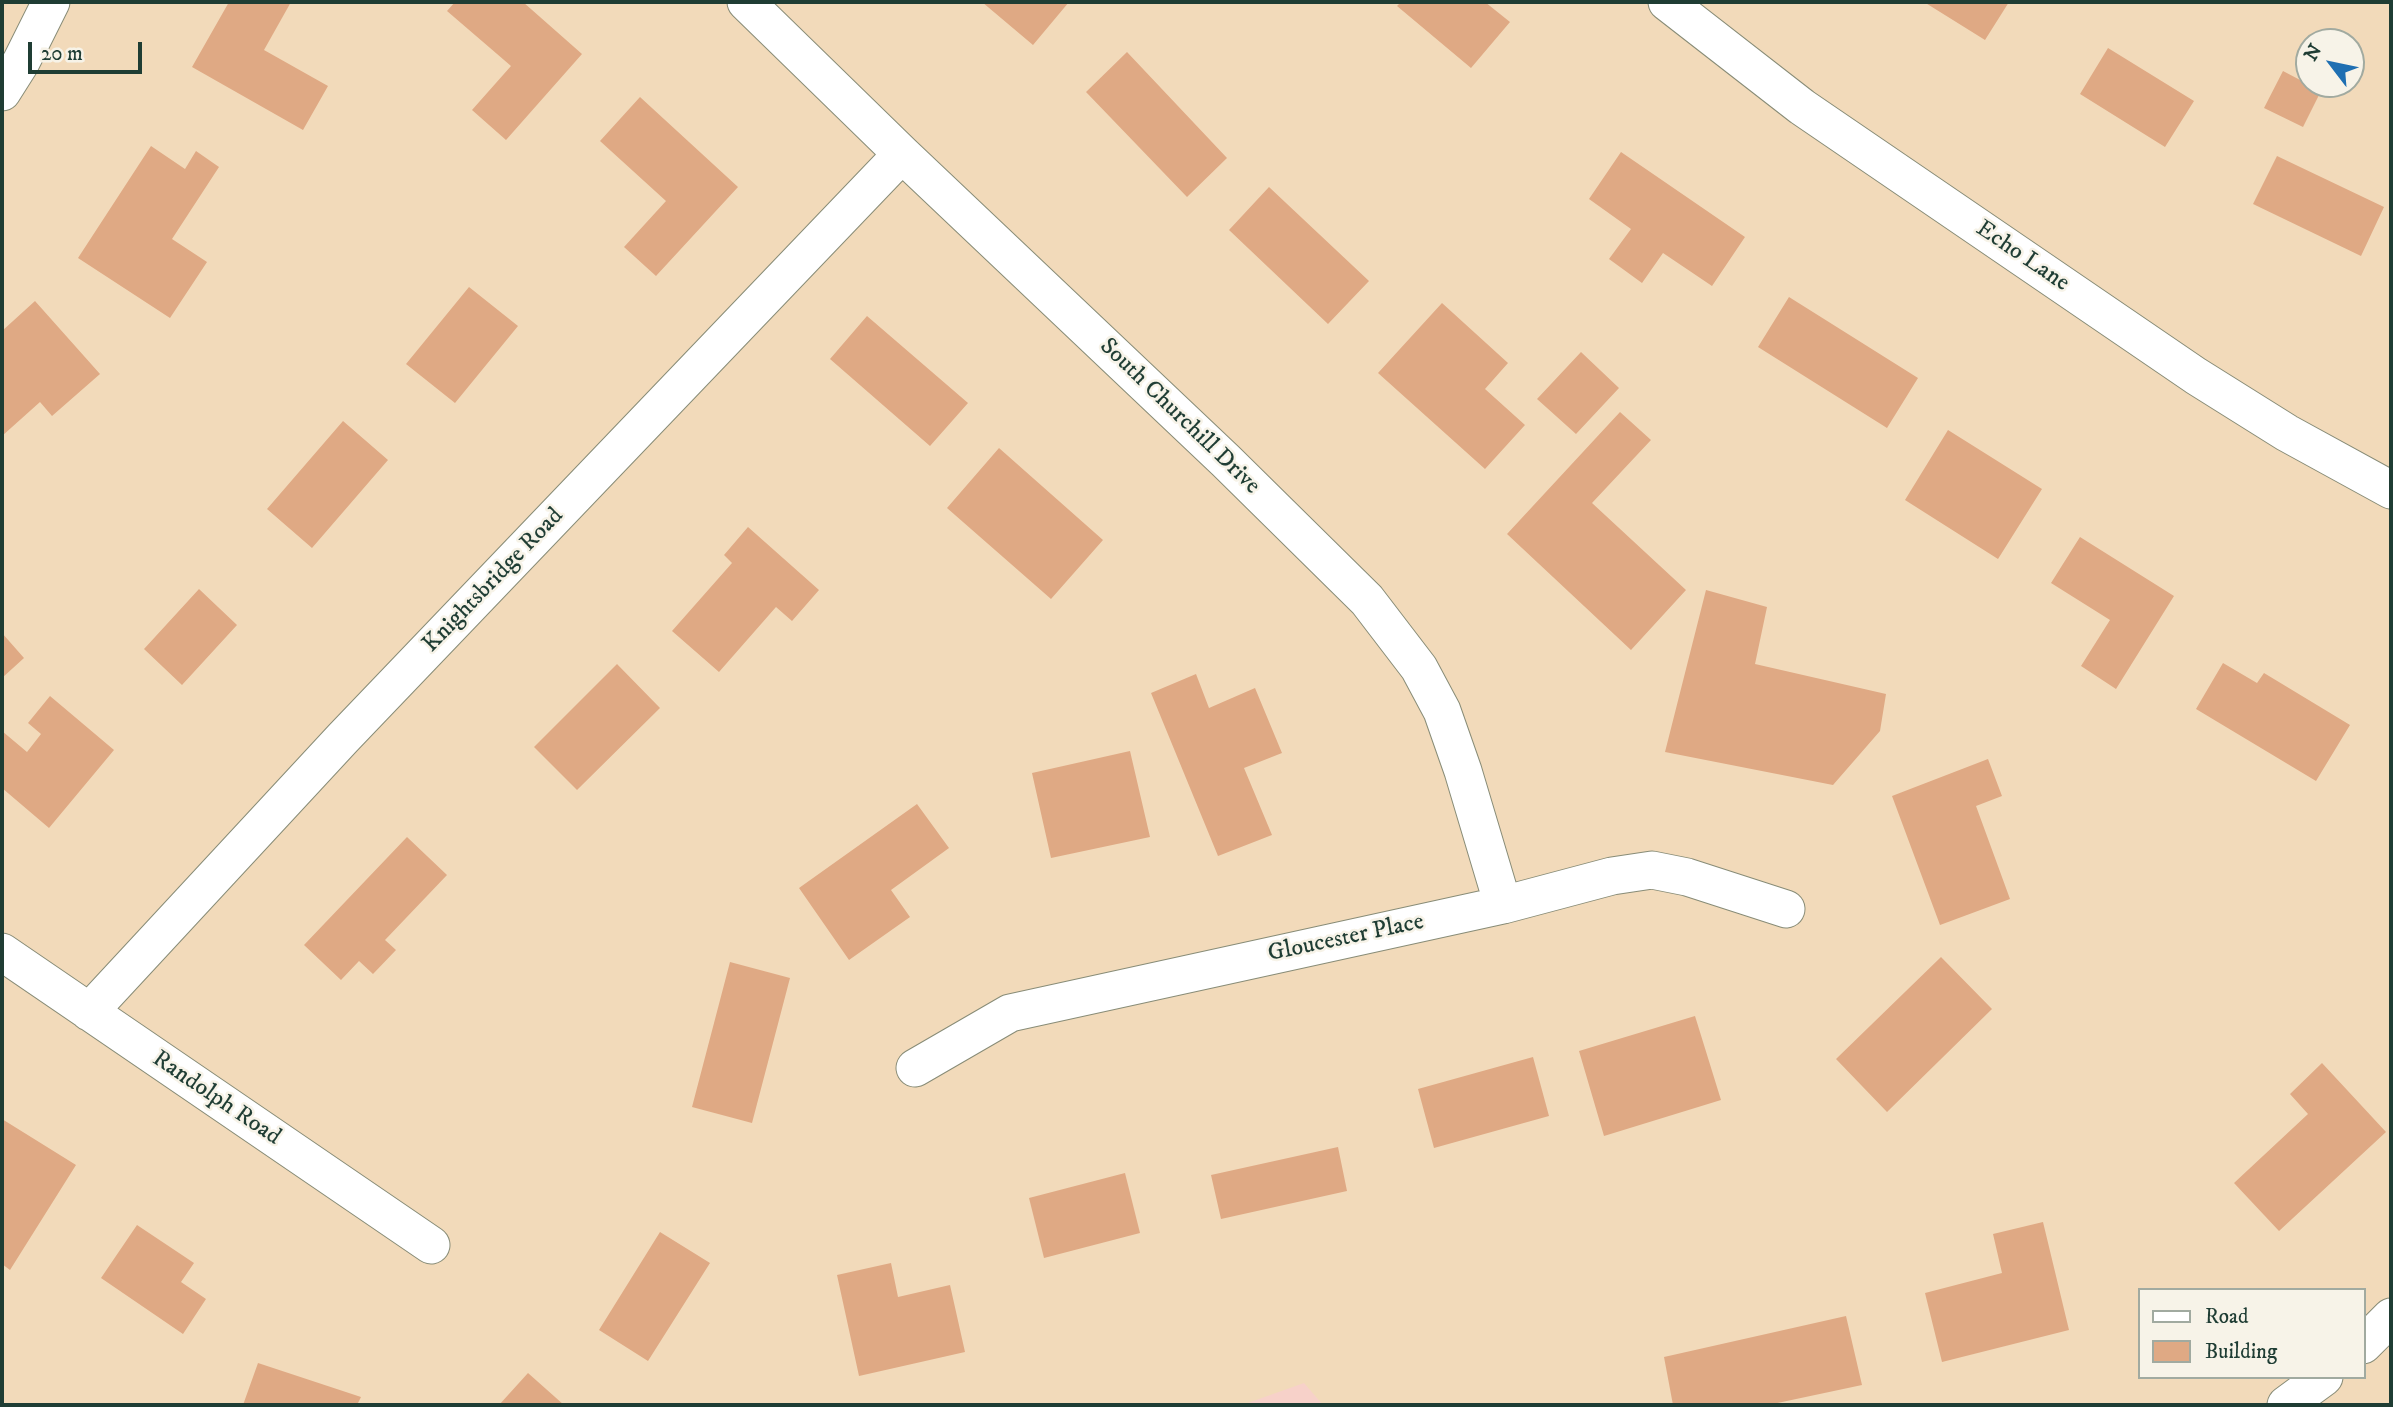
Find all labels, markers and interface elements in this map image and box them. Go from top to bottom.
scale bar [32,28,145,72]
north arrow [2295,28,2365,98]
text: N [2300,40,2327,65]
text: 20 m [41,41,83,67]
street label: Echo Lane [1970,215,2074,299]
street label: South Churchill Drive [1093,333,1265,501]
street label: Knightsbridge Road [418,503,570,659]
street label: Gloucester Place [1265,908,1427,970]
street label: Randolph Road [146,1045,286,1153]
legend [2138,1288,2365,1379]
text: Road [2205,1304,2249,1330]
text: Building [2205,1339,2277,1365]

